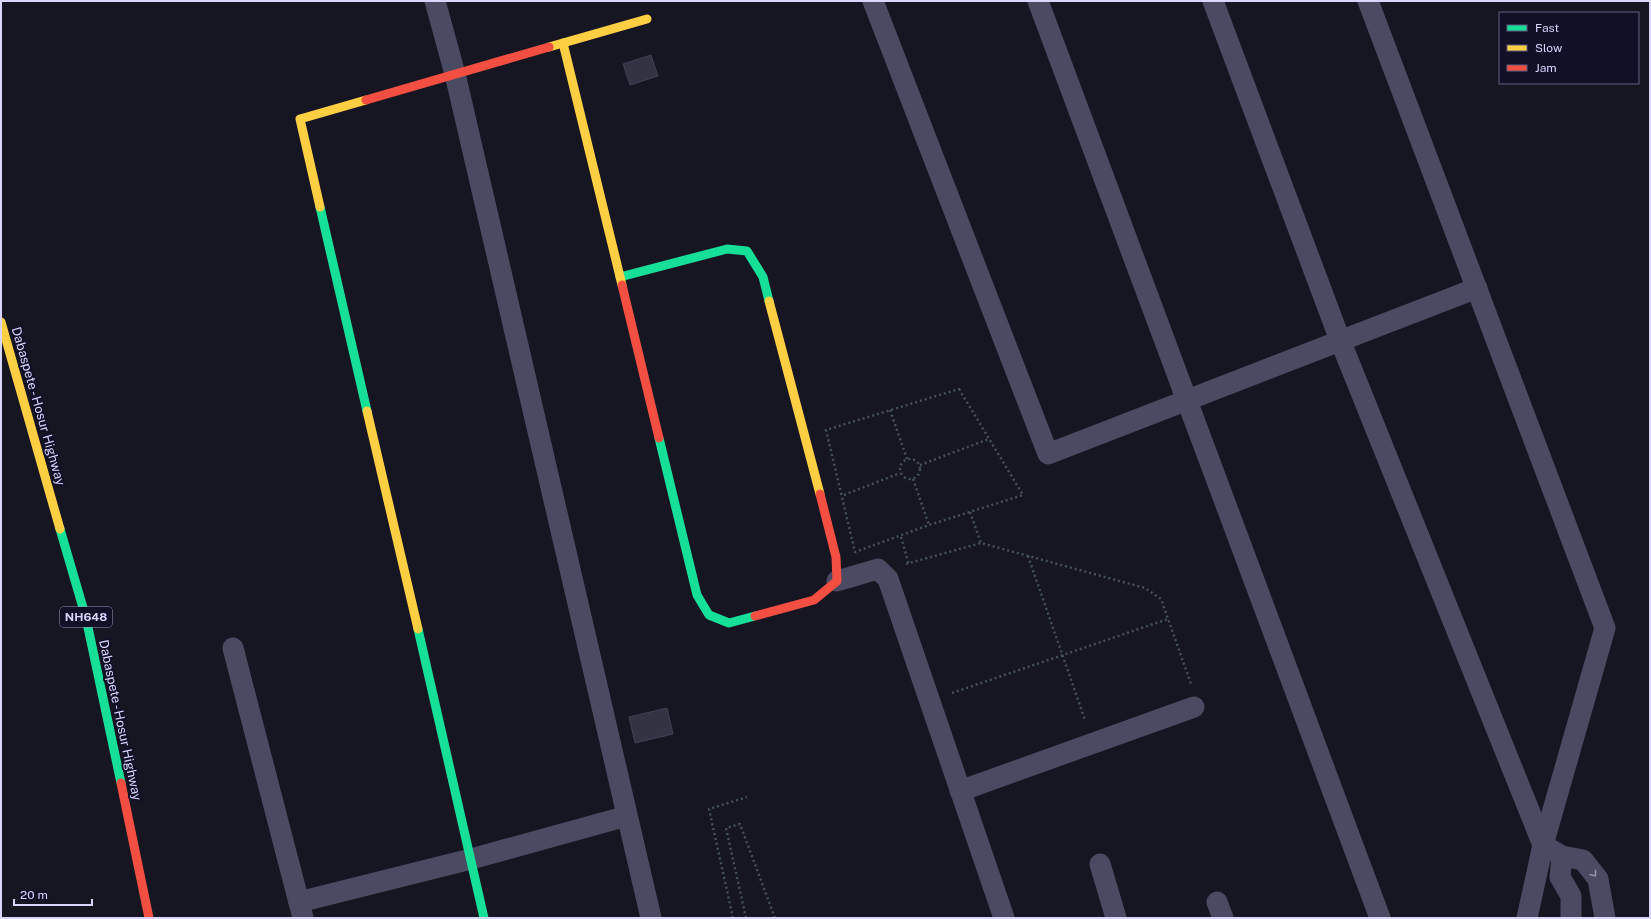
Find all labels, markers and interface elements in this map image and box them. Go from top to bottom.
legend [1499,12,1639,84]
text: Fast [1535,21,1560,35]
text: Slow [1535,41,1563,55]
text: Jam [1535,61,1557,75]
street label: Dabaspete - Hosur Highway [9,325,68,487]
road number: NH648 [60,607,112,627]
street label: Dabaspete - Hosur Highway [96,638,145,802]
one-way arrow [1589,869,1596,876]
scale bar [14,881,92,907]
text: 20 m [20,888,48,902]

